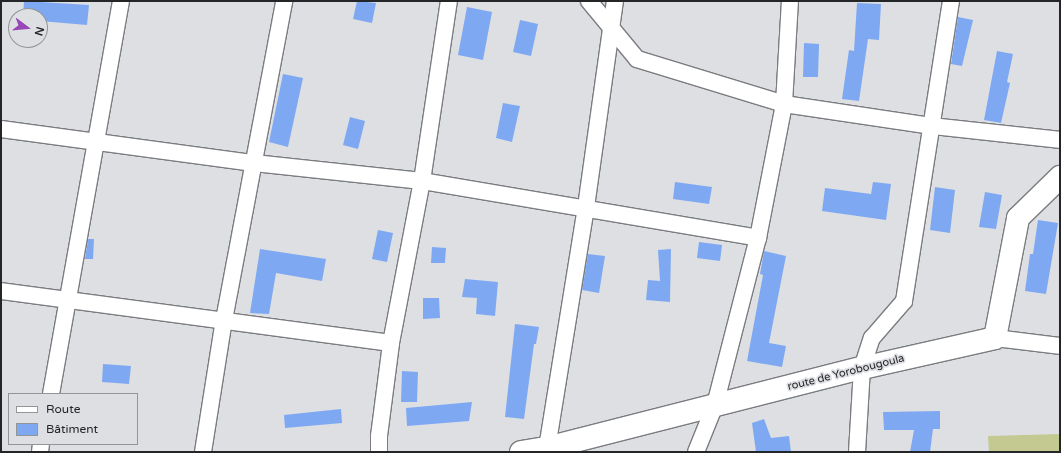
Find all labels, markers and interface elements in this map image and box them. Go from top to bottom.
north arrow [8,8,48,48]
text: N [32,25,47,37]
street label: route de Yorobougoula [786,352,906,394]
legend [8,393,138,445]
text: Route [46,402,80,416]
text: Bâtiment [46,422,98,436]

